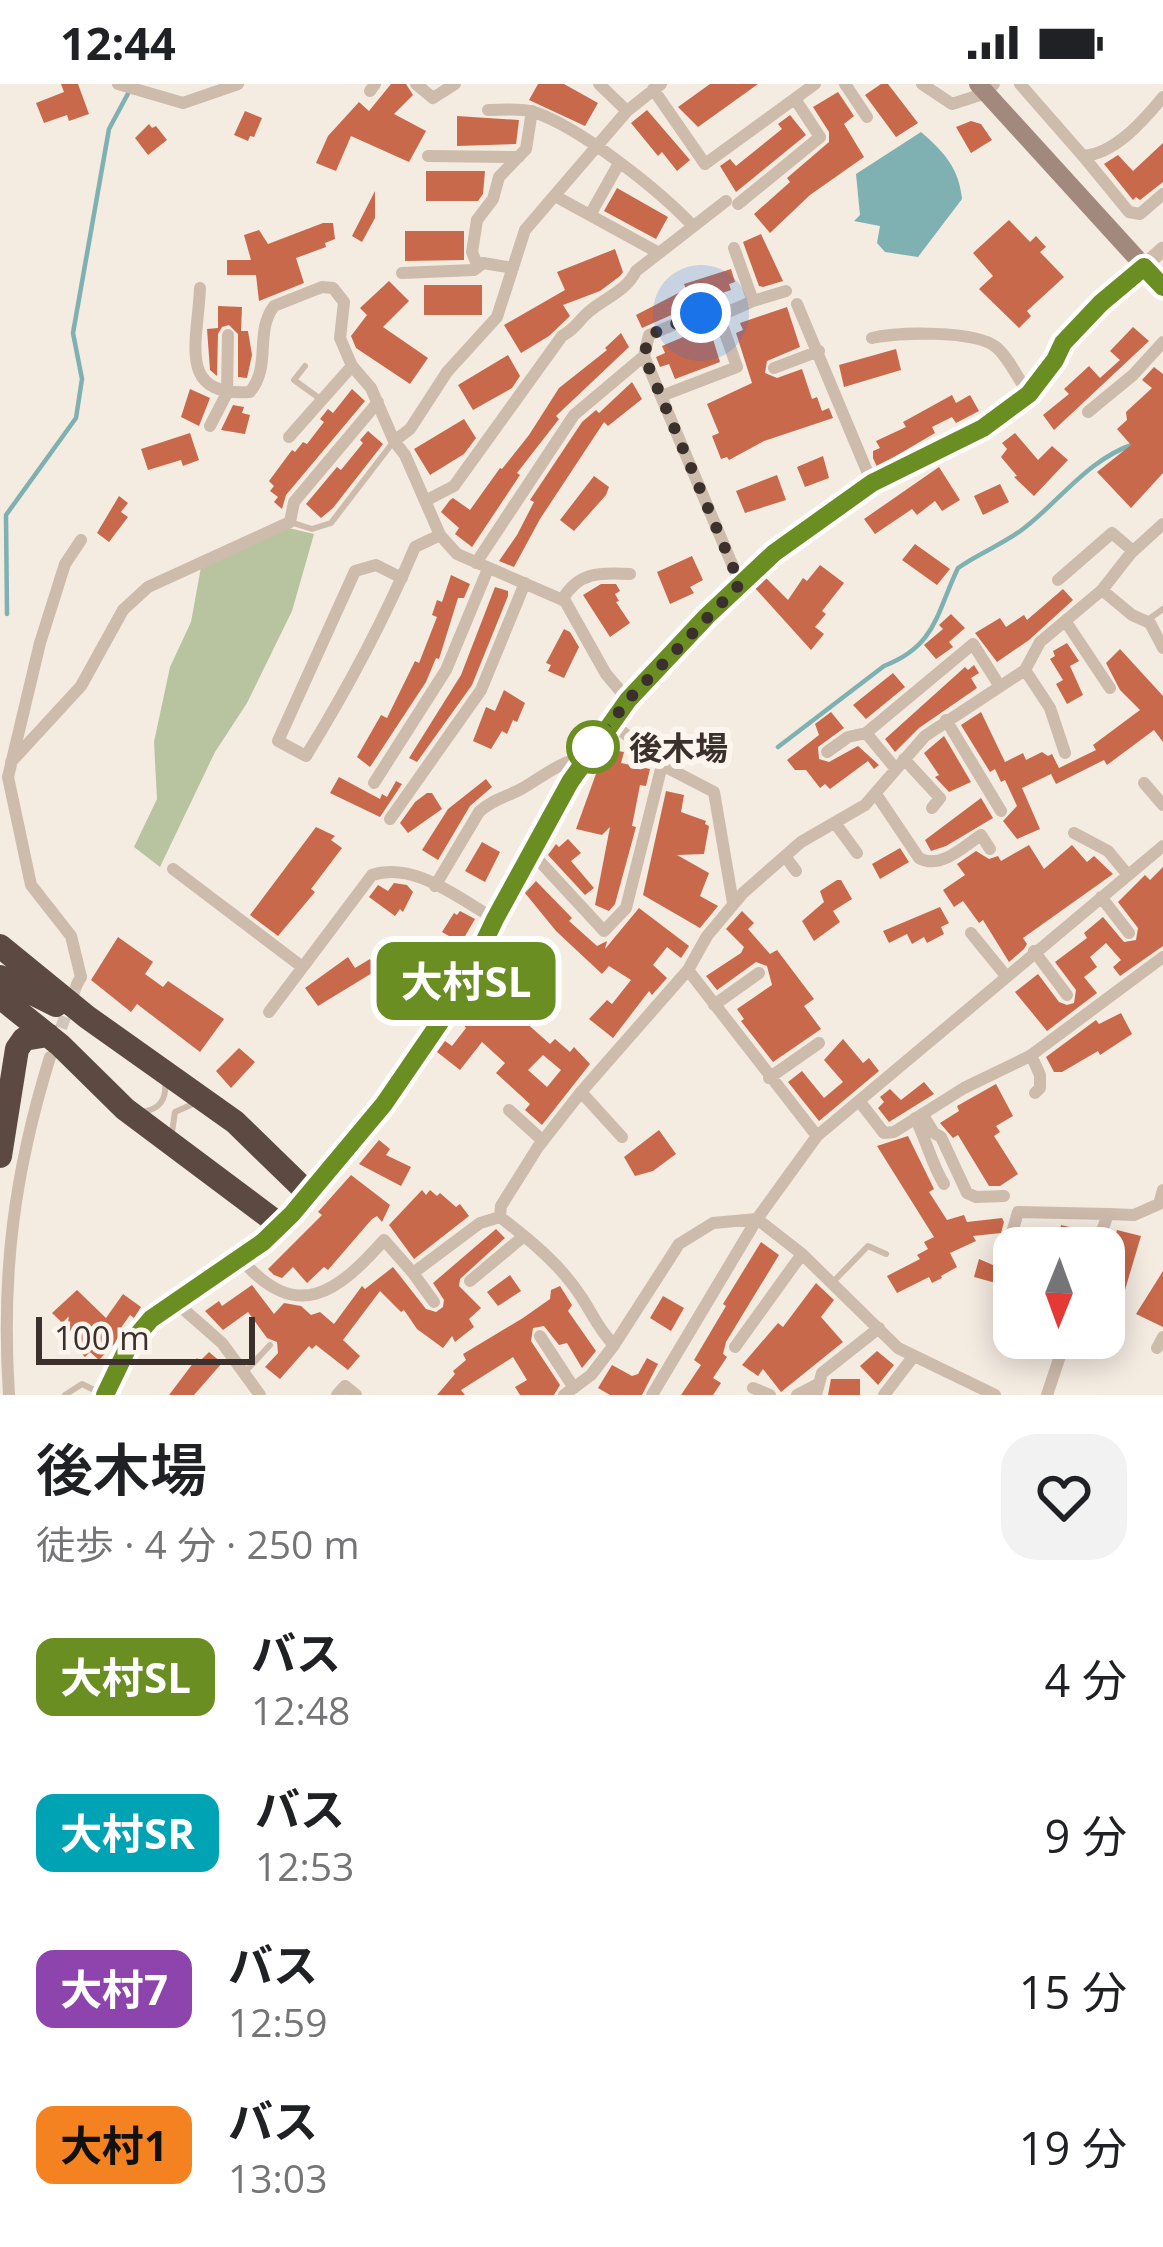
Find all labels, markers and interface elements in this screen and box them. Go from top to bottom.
text: 12:44 [60,12,176,73]
your location [671,283,731,343]
marker: 後木場 [568,722,618,772]
place label: 後木場 [629,725,728,770]
line badge: 大村SL [382,942,550,1020]
text: 大村SL [401,952,531,1009]
north arrow [993,1227,1125,1359]
map controls [993,1227,1125,1359]
scale bar [36,1311,255,1364]
text: 100 m [54,1315,150,1360]
text: 後木場 [36,1430,207,1508]
button: heart [1001,1434,1127,1560]
text: 徒歩 · 4 分 · 250 m [36,1517,360,1570]
text: バス [251,1622,341,1683]
text: 大村SL [60,1648,191,1705]
text: 4 分 [1045,1649,1127,1710]
text: 12:48 [251,1683,350,1736]
text: バス [255,1778,345,1839]
text: 大村SR [60,1804,195,1861]
text: 9 分 [1045,1805,1127,1866]
text: 12:53 [255,1839,354,1892]
text: バス [228,1934,318,1995]
text: 大村7 [60,1960,168,2017]
text: 15 分 [1019,1961,1127,2022]
text: 12:59 [228,1995,327,2048]
text: バス [228,2090,318,2151]
text: 大村1 [60,2116,168,2173]
text: 19 分 [1019,2117,1127,2178]
text: 13:03 [228,2151,327,2204]

